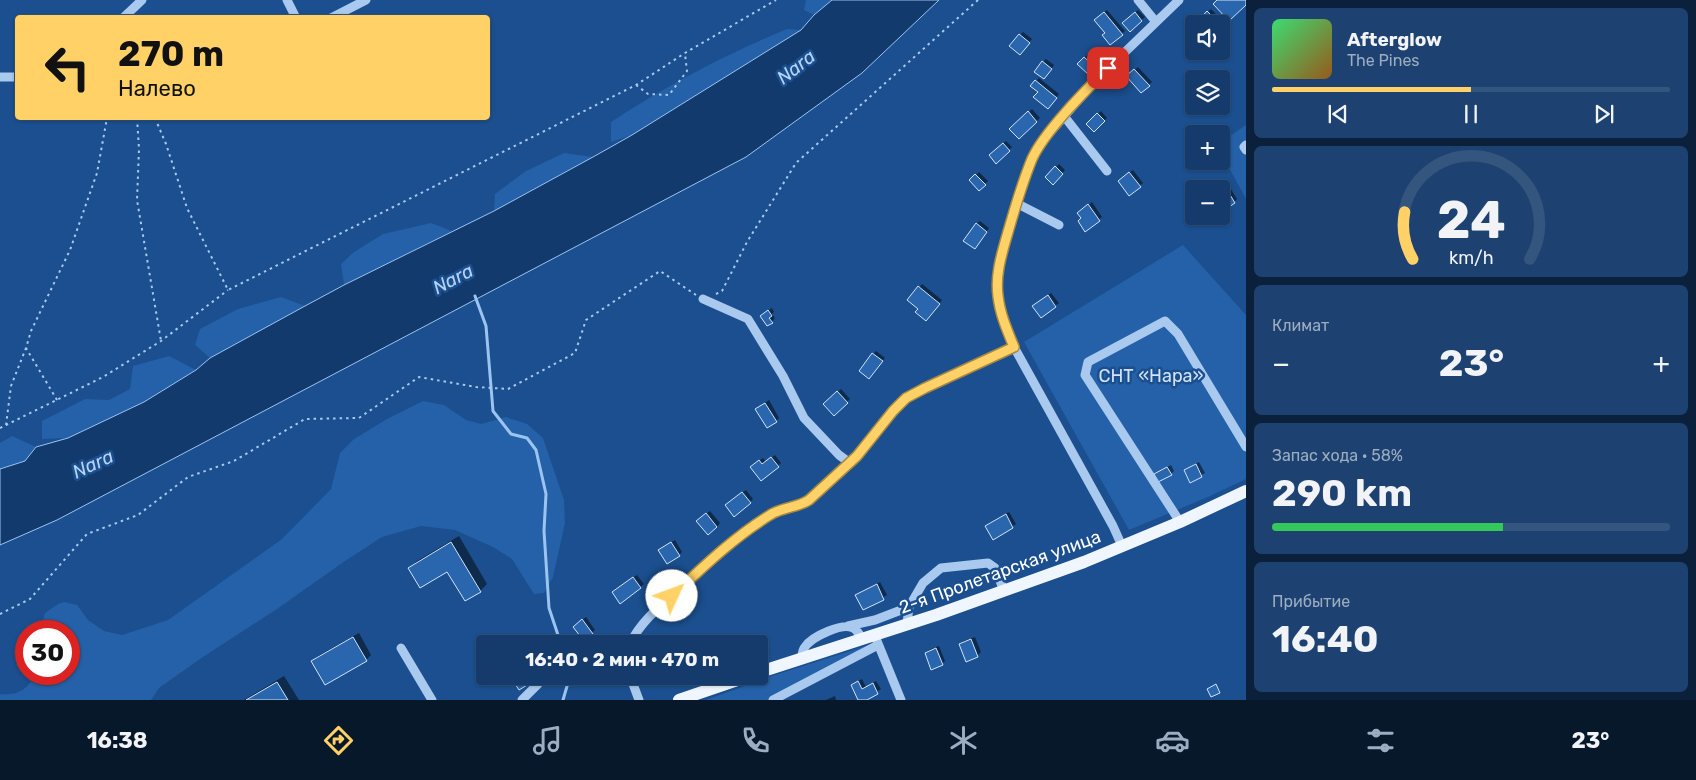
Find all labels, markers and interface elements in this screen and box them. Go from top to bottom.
map controls [1185,15,1230,225]
button: sound [1185,15,1230,60]
text: Afterglow [1347,28,1442,51]
text: 270 m [118,33,224,75]
icon: left [35,35,100,100]
water label: Nara [772,45,820,89]
pin [1087,47,1129,89]
text: The Pines [1347,51,1420,70]
icon: arrive [1094,54,1122,82]
button: layers [1185,70,1230,115]
text: Налево [118,75,196,102]
icon: previous [1324,100,1352,128]
icon: pause [1457,100,1485,128]
icon: next [1590,100,1618,128]
button: + [1185,125,1230,170]
button: − [1185,180,1230,225]
text: 24 [1436,189,1506,251]
text: km/h [1449,247,1493,268]
water label: Nara [429,259,477,299]
text: Климат [1272,316,1329,335]
text: 23° [1439,340,1504,386]
text: − [1272,347,1290,380]
text: + [1653,347,1670,380]
park label: СНТ «Нара» [1098,365,1204,387]
water label: Nara [69,445,117,483]
text: Запас хода · 58% [1272,446,1403,465]
text: 290 km [1272,470,1412,516]
street label: 2-я Пролетарская улица [896,525,1104,619]
position arrow [645,569,697,621]
text: Прибытие [1272,592,1350,611]
text: 16:40 [1272,616,1379,662]
speed limit sign: 30 [15,620,80,685]
text: 16:40 · 2 мин · 470 m [525,648,719,671]
icon: directions [321,723,356,758]
icon: music [530,723,565,758]
icon: phone [738,723,773,758]
icon: climate [946,723,981,758]
icon: car [1155,723,1190,758]
icon: filters [1363,723,1398,758]
text: 16:38 [87,727,148,754]
text: 23° [1571,727,1609,754]

